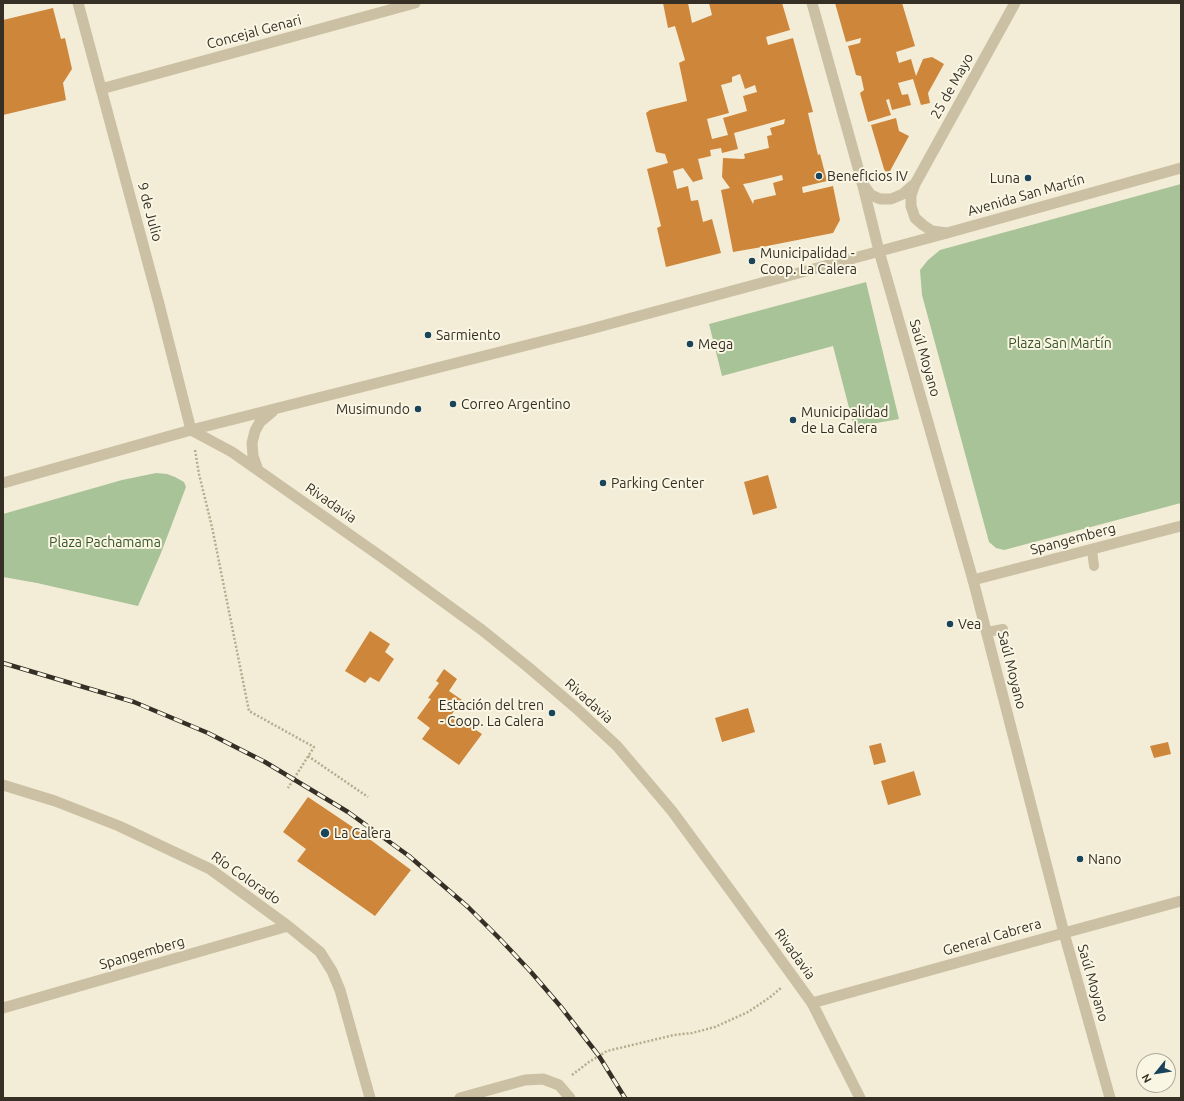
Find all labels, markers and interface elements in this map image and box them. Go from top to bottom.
street label: Concejal Genari [205,11,303,53]
street label: 25 de Mayo [927,50,977,122]
place label: Beneficios IV [827,168,908,184]
street label: Avenida San Martín [966,170,1086,220]
place label: Luna [990,170,1020,186]
marker: Beneficios IV [814,171,824,181]
marker: Luna [1023,173,1033,183]
street label: 9 de Julio [134,181,166,243]
place label: Municipalidad - Coop. La Calera [760,245,857,278]
marker: Municipalidad - Coop. La Calera [747,256,757,266]
street label: Saúl Moyano [906,317,944,399]
place label: Sarmiento [436,327,501,343]
marker: Sarmiento [423,330,433,340]
park label: Plaza San Martín [1008,335,1112,351]
place label: Mega [698,336,733,352]
marker: Mega [685,339,695,349]
place label: Correo Argentino [461,396,571,412]
marker: Correo Argentino [448,399,458,409]
place label: Musimundo [336,401,410,417]
marker: Musimundo [413,404,423,414]
place label: Municipalidad de La Calera [801,404,888,436]
marker: Municipalidad de La Calera [788,415,798,425]
place label: Parking Center [611,475,704,491]
marker: Parking Center [598,478,608,488]
street label: Rivadavia [302,479,360,527]
street label: Spangemberg [1028,520,1118,558]
park label: Plaza Pachamama [49,534,161,550]
place label: Vea [958,616,981,632]
marker: Vea [945,619,955,629]
street label: Saúl Moyano [994,629,1030,711]
street label: Rivadavia [561,675,617,727]
place label: Estación del tren - Coop. La Calera [439,697,544,730]
marker: Estación del tren - Coop. La Calera [547,708,557,718]
place label: La Calera [334,825,391,841]
marker: La Calera [319,827,331,839]
street label: Río Colorado [208,848,284,908]
place label: Nano [1088,851,1121,867]
marker: Nano [1075,854,1085,864]
street label: General Cabrera [941,915,1043,959]
street label: Rivadavia [771,925,819,983]
street label: Spangemberg [97,933,187,973]
street label: Saúl Moyano [1074,942,1112,1024]
north arrow [1136,1053,1176,1093]
text: N [1139,1072,1154,1085]

